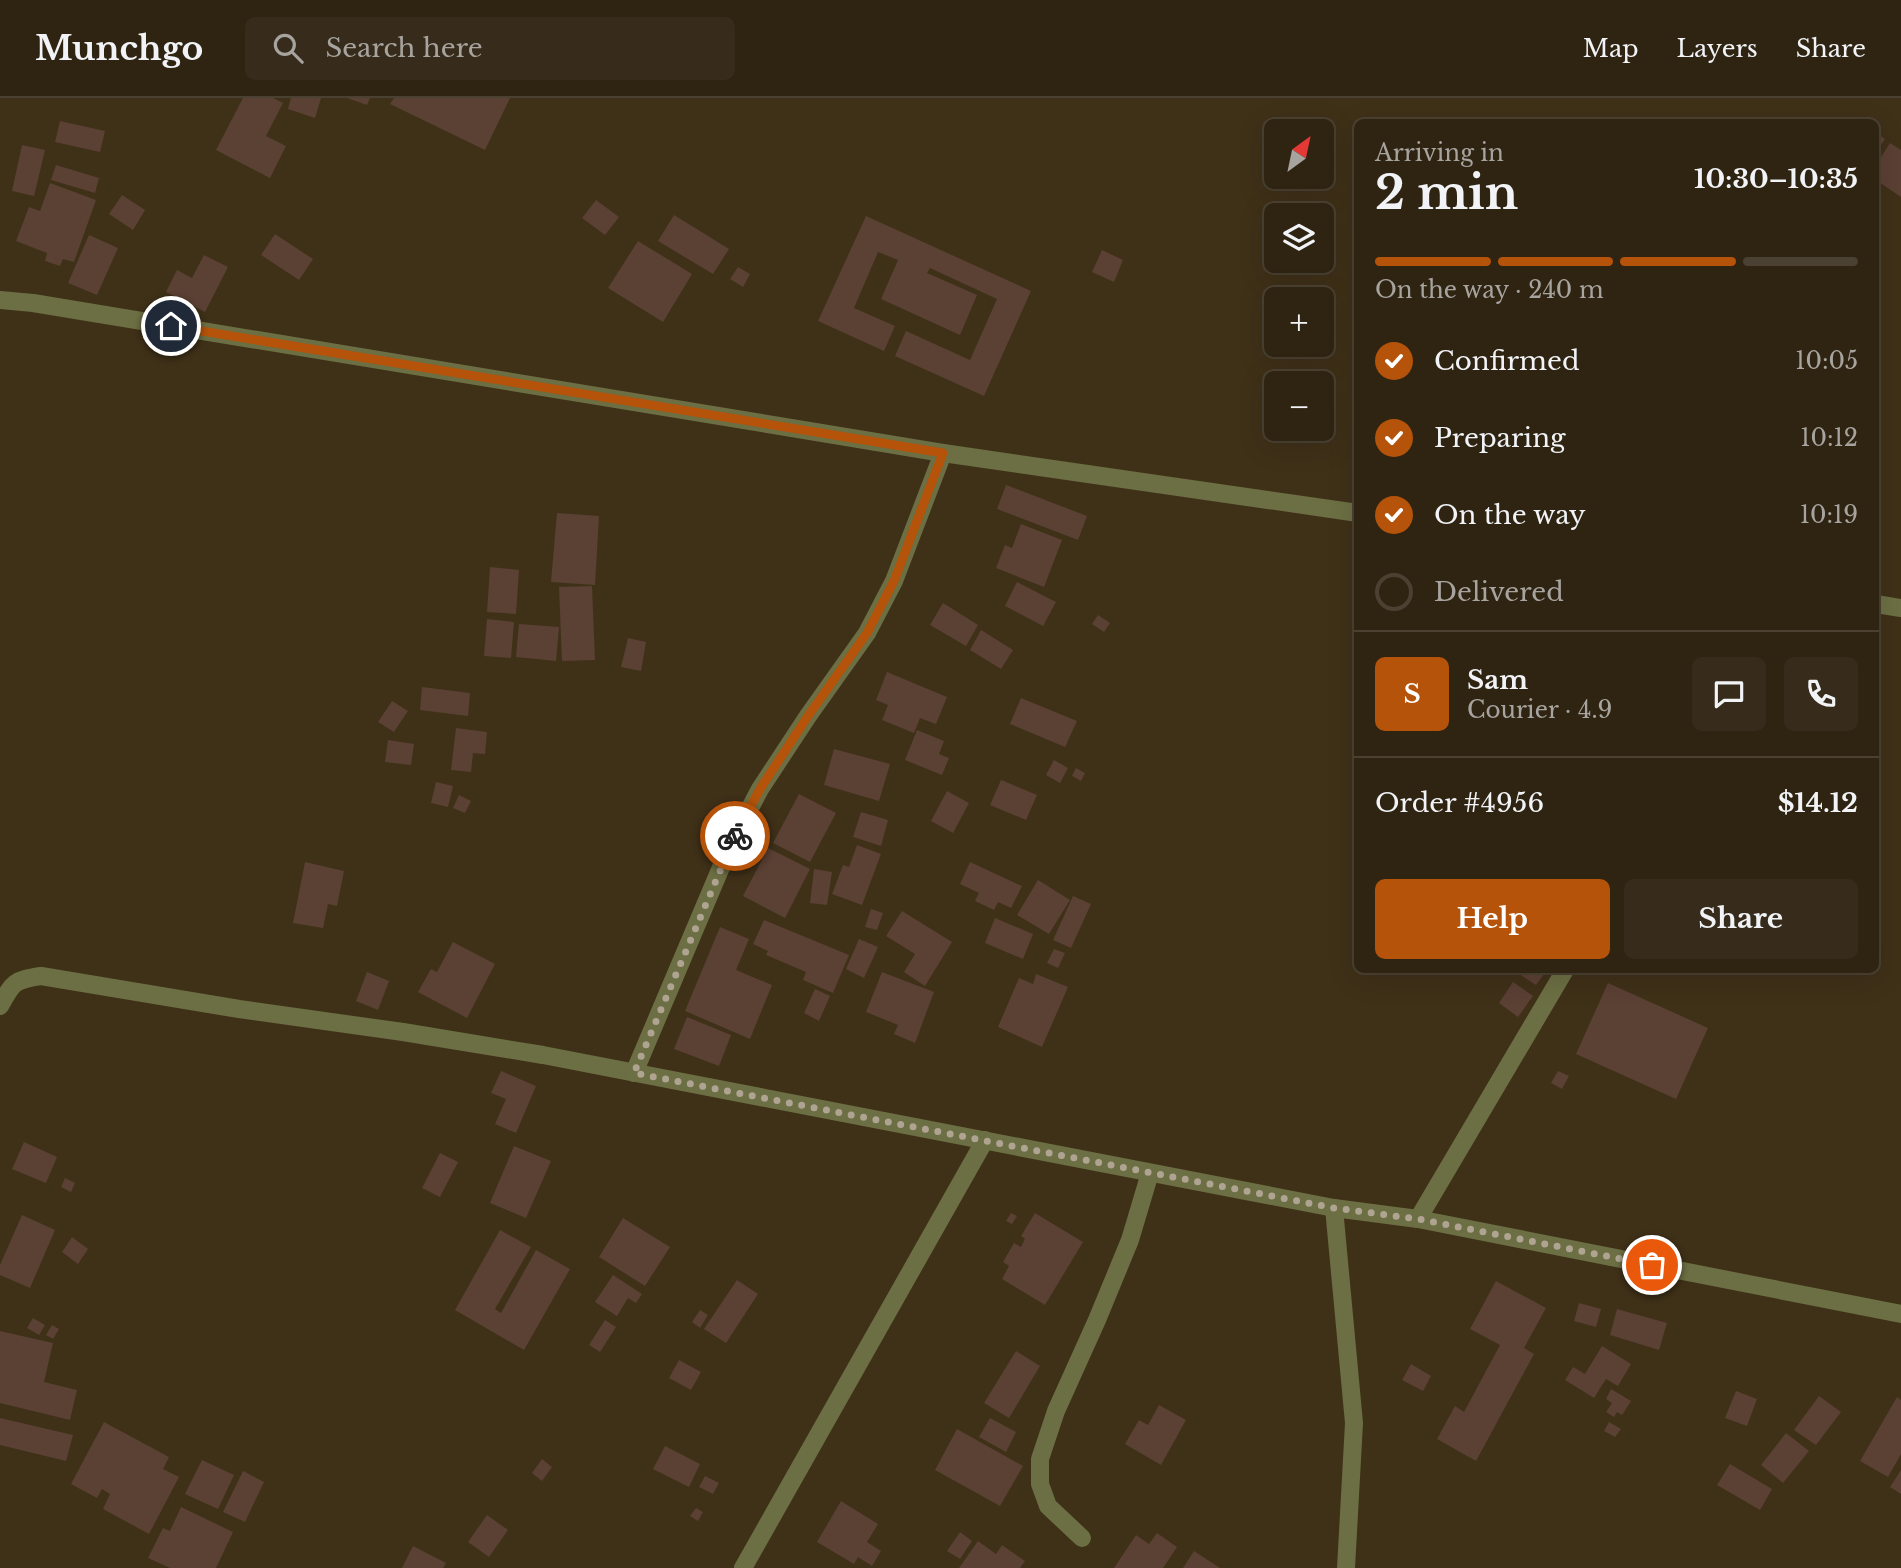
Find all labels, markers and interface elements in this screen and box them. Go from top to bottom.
search box [245,17,735,80]
text: Munchgo [35,28,203,69]
icon: search [269,29,307,67]
text: Search here [325,32,483,64]
text: Map [1583,34,1639,63]
text: Layers [1677,34,1758,63]
text: Share [1796,34,1866,63]
north arrow [1264,119,1334,189]
map controls [1264,119,1334,441]
text: Arriving in [1375,139,1504,167]
text: 10:30–10:35 [1694,163,1858,195]
text: 2 min [1375,164,1518,221]
button: layers [1264,203,1334,273]
text: On the way · 240 m [1375,276,1604,304]
button: + [1264,287,1334,357]
pin [141,296,201,356]
icon: home [152,307,190,345]
icon: check [1375,342,1413,380]
text: Confirmed [1434,345,1579,377]
text: 10:05 [1795,347,1858,375]
button: − [1264,371,1334,441]
icon: check [1375,419,1413,457]
text: Preparing [1434,422,1566,454]
text: 10:12 [1800,424,1858,452]
icon: check [1375,496,1413,534]
text: On the way [1434,499,1586,531]
text: 10:19 [1800,501,1858,529]
text: Delivered [1434,576,1564,608]
button: chat [1692,657,1766,731]
button: phone [1784,657,1858,731]
text: Sam [1467,664,1528,696]
text: S [1403,678,1421,710]
text: Courier · 4.9 [1467,696,1612,724]
text: Order #4956 [1375,787,1544,819]
text: $14.12 [1778,787,1858,819]
courier [700,801,770,871]
icon: bike [716,817,754,855]
button: Help [1375,879,1610,959]
button: Share [1624,879,1858,959]
pin [1622,1235,1682,1295]
icon: bag [1633,1246,1671,1284]

